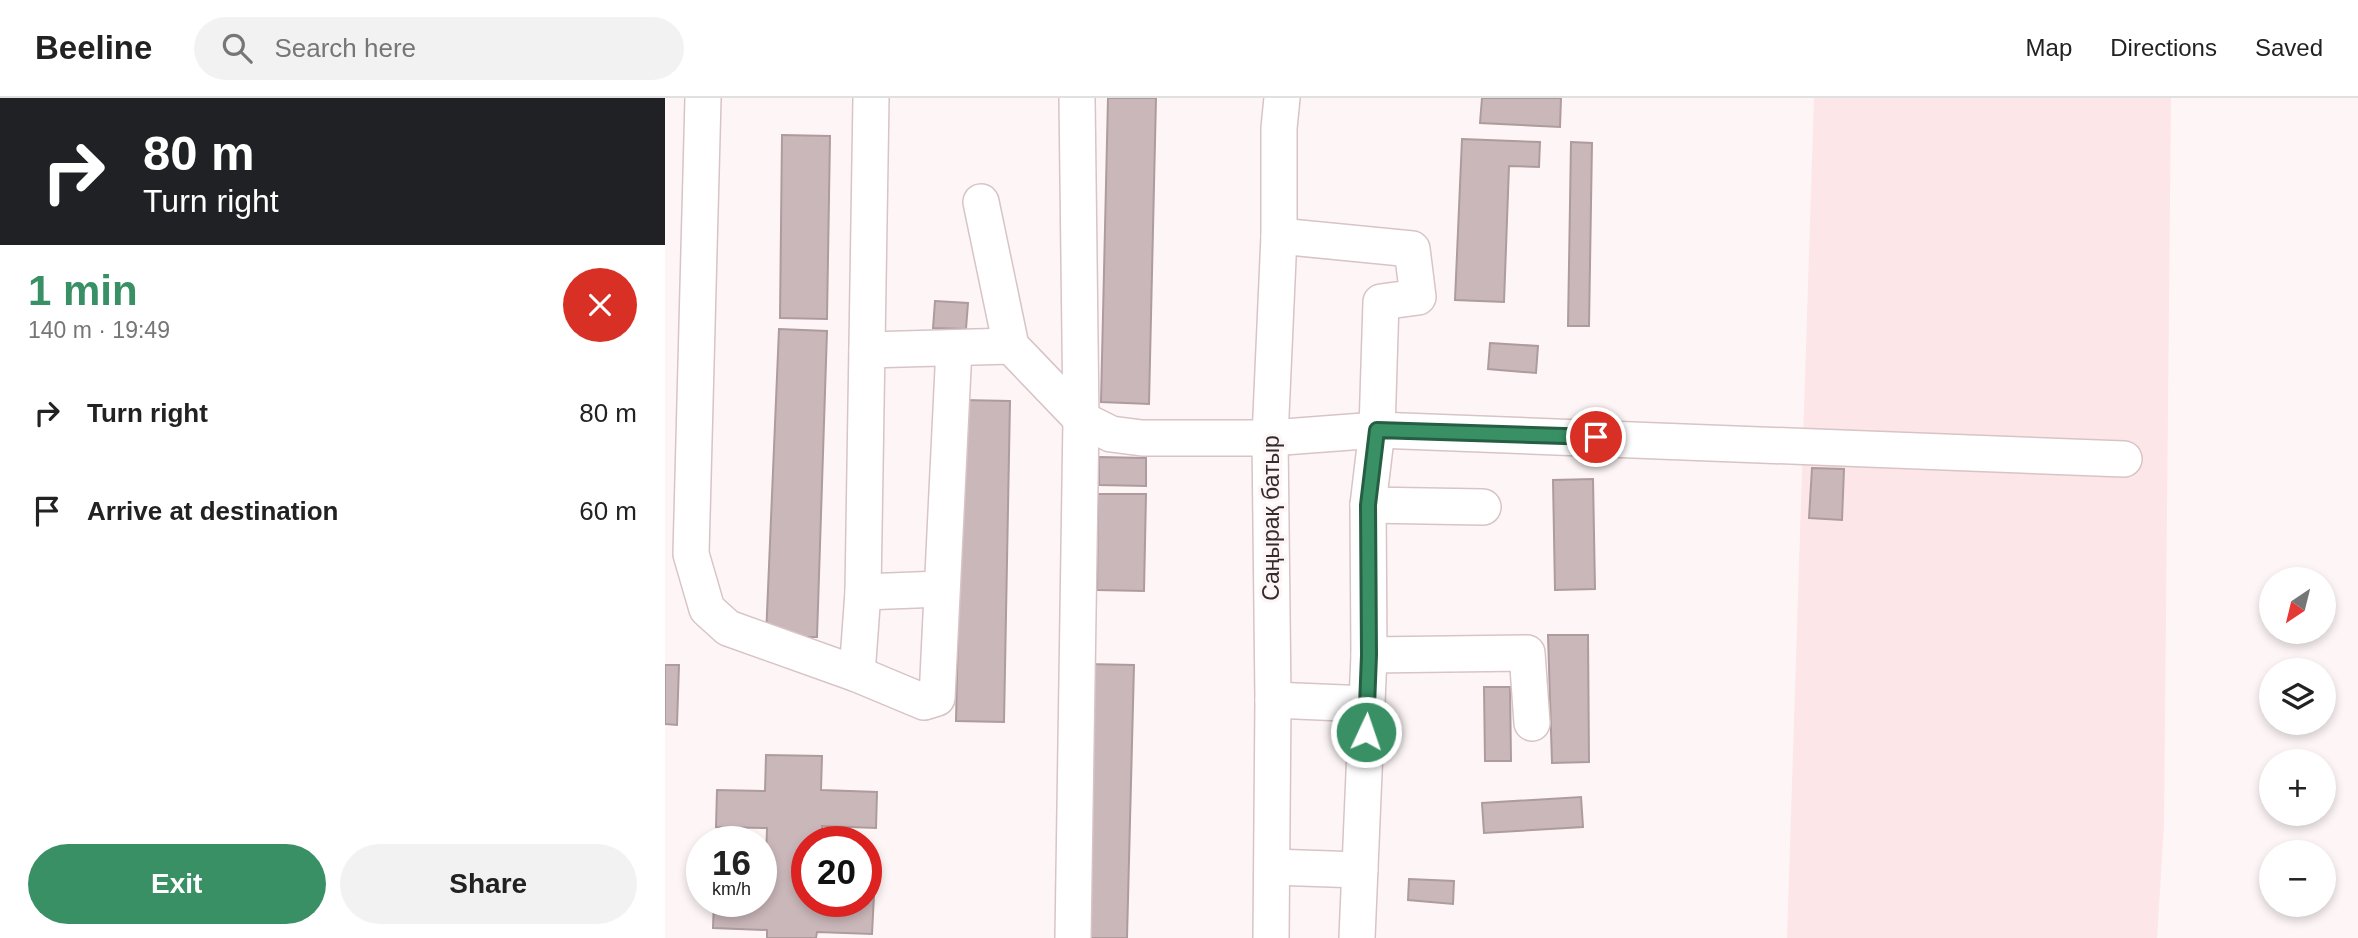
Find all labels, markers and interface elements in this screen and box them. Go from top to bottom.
search box [194,17,684,80]
text: Beeline [35,29,152,66]
icon: search [218,29,256,67]
text: Search here [274,33,416,63]
text: Map [2026,34,2072,61]
text: Directions [2110,34,2217,61]
text: Saved [2255,34,2323,61]
icon: right [28,126,119,217]
text: 80 m [143,126,255,180]
text: Turn right [143,183,279,219]
text: 1 min [28,267,138,314]
button: close [563,268,637,342]
text: 140 m · 19:49 [28,317,170,343]
icon: right [28,394,66,432]
text: Turn right [87,398,208,428]
text: 80 m [579,398,637,428]
pin [1566,407,1626,467]
icon: arrive [1577,418,1615,456]
street label: Саңырақ батыр [1258,435,1284,601]
icon: arrive [28,492,66,530]
text: Arrive at destination [87,496,338,526]
text: 60 m [579,496,637,526]
north arrow [2259,567,2336,644]
map controls [2259,567,2336,917]
button: layers [2259,658,2336,735]
position arrow [1329,695,1403,769]
button: + [2259,749,2336,826]
speed limit sign: 20 [791,826,882,917]
button: − [2259,840,2336,917]
text: 16 [712,843,751,882]
button: Exit [28,844,326,924]
button: Share [340,844,637,924]
text: km/h [712,879,751,899]

